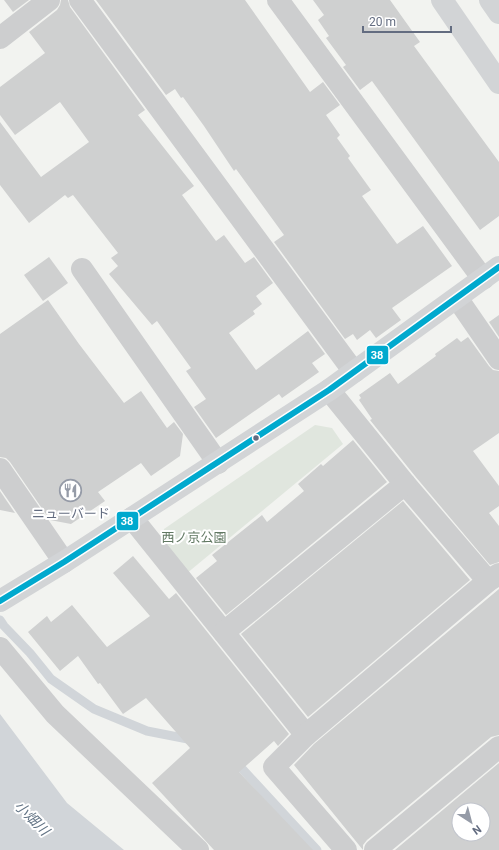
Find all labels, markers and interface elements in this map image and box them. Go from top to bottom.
scale bar [363,8,451,34]
text: 20 m [369,15,396,29]
line badge: 38 [366,345,389,365]
text: 38 [371,349,383,362]
unlabelled marker [251,433,261,443]
restaurant icon: ニューバード [58,478,84,504]
place label: ニューバード [32,506,110,521]
line badge: 38 [116,511,139,531]
text: 38 [121,515,133,528]
park label: 西ノ京公園 [161,530,227,545]
water label: 小畑川 [11,797,54,840]
north arrow [451,802,491,842]
text: N [469,822,484,837]

